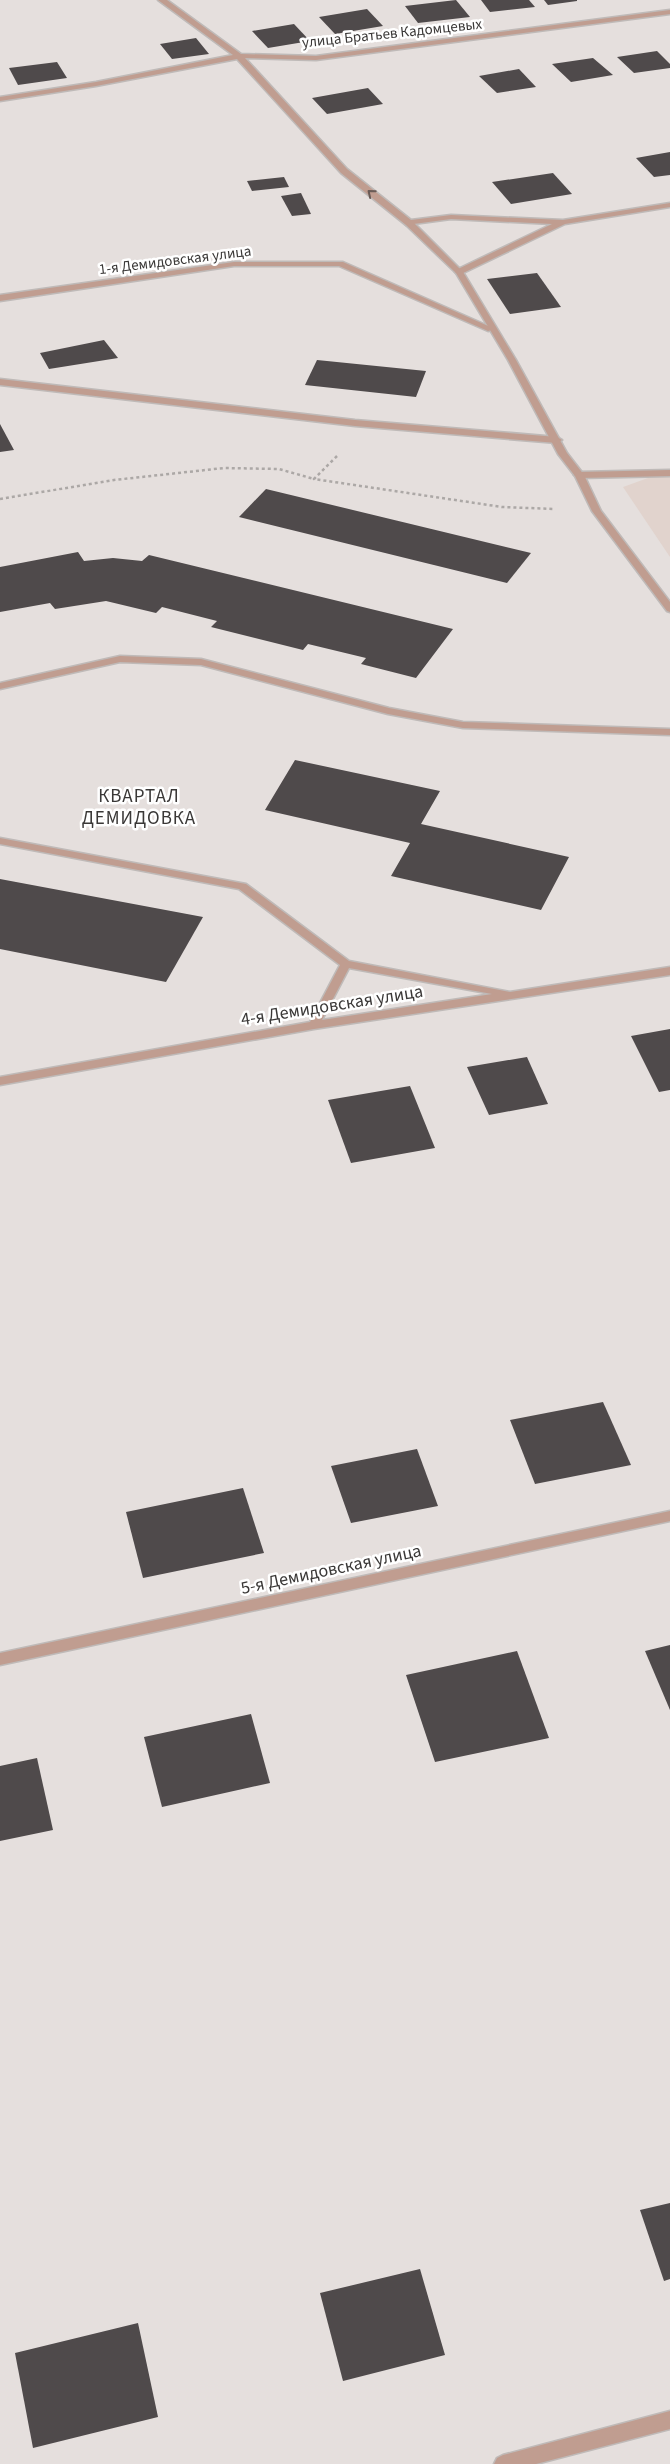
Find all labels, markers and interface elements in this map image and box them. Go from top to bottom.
street label: улица Братьев Кадомцевых [301,14,483,53]
one-way arrow [368,190,377,198]
street label: 1-я Демидовская улица [98,241,252,280]
district label: КВАРТАЛ ДЕМИДОВКА [82,783,196,832]
street label: 4-я Демидовская улица [239,979,425,1032]
street label: 5-я Демидовская улица [239,1538,424,1601]

